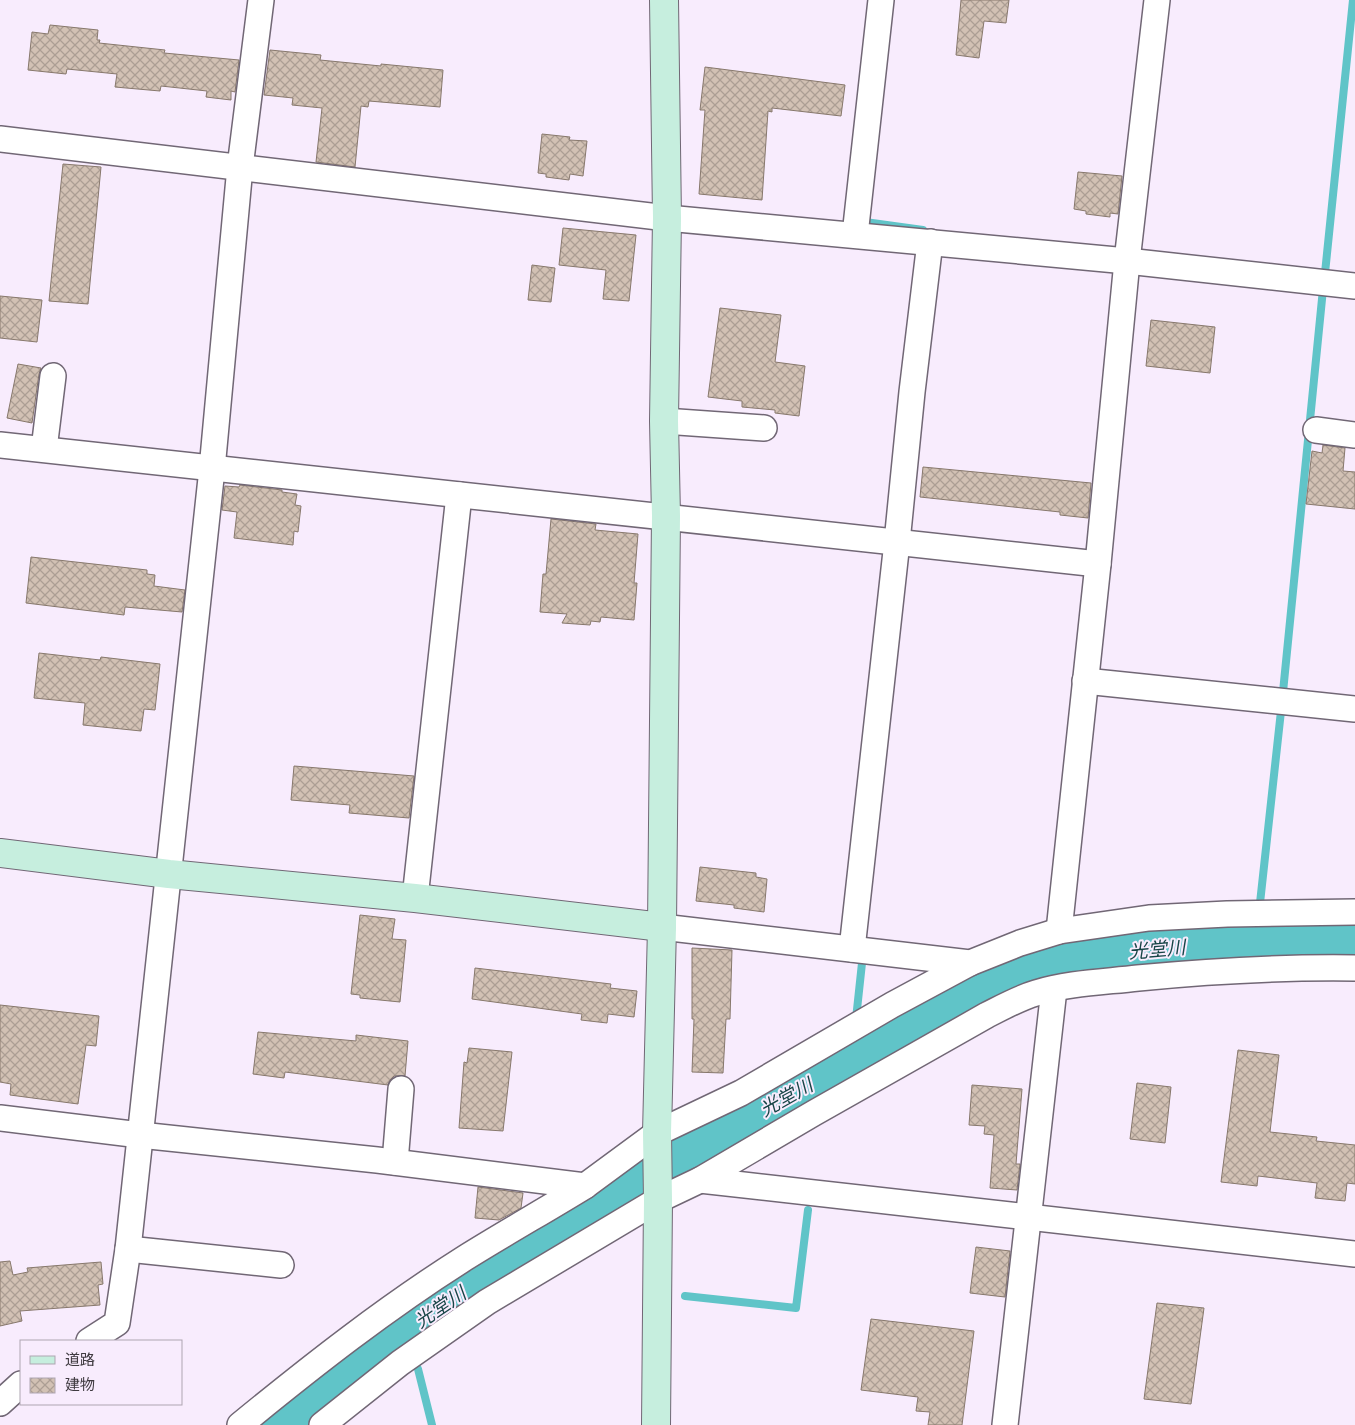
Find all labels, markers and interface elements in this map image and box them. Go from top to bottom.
water label: 光堂川 [1128,936,1189,964]
water label: 光堂川 [756,1073,819,1122]
water label: 光堂川 [411,1282,473,1334]
legend [20,1340,182,1405]
text: 道路 [65,1351,95,1370]
text: 建物 [65,1376,95,1395]

